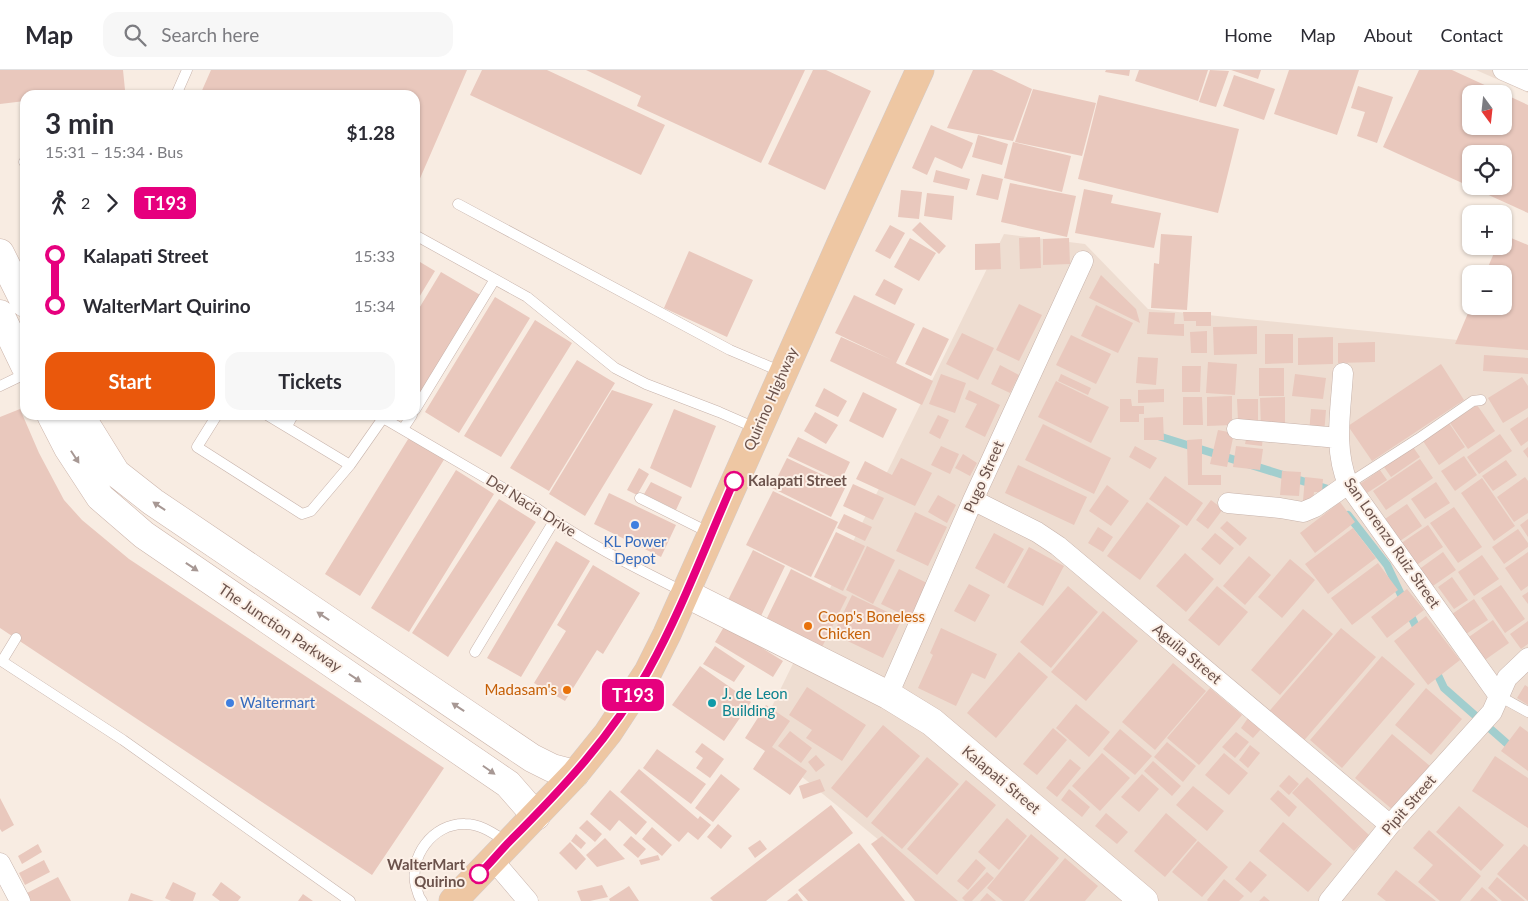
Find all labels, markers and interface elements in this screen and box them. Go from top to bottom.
search box [103,12,453,57]
text: Map [25,20,73,49]
icon: search [121,21,149,49]
text: Search here [161,23,259,46]
text: Home [1224,24,1272,46]
text: Map [1300,24,1336,46]
text: About [1364,24,1413,46]
text: Contact [1441,24,1503,46]
north arrow [1462,85,1512,135]
map controls [1462,85,1512,315]
text: 3 min [45,106,114,140]
text: $1.28 [346,121,395,144]
text: 15:31 – 15:34 · Bus [45,142,183,161]
button: locate [1462,145,1512,195]
icon: walk [45,189,73,217]
icon: forward [98,189,126,217]
text: T193 [144,192,186,214]
text: 2 [81,193,90,212]
button: + [1462,205,1512,255]
text: Kalapati Street [83,244,208,267]
text: 15:33 [354,246,395,265]
button: − [1462,265,1512,315]
text: WalterMart Quirino [83,294,251,317]
text: 15:34 [354,296,395,315]
street label: Quirino Highway [739,344,801,453]
button: Start [45,352,215,410]
button: Tickets [225,352,395,410]
street label: Pugo Street [959,437,1007,515]
one-way arrow [70,451,80,464]
street label: Del Nacia Drive [483,470,580,540]
marker: Kalapati Street [724,471,744,491]
place label: Kalapati Street [748,471,847,489]
street label: San Lorenzo Ruiz Street [1341,474,1445,612]
one-way arrow [152,501,166,511]
marker: KL Power Depot [629,519,641,531]
place label: KL Power Depot [603,532,667,567]
one-way arrow [185,562,199,572]
street label: The Junction Parkway [216,579,346,675]
place label: Coop's Boneless Chicken [818,607,925,642]
one-way arrow [316,611,330,621]
street label: Aguila Street [1150,619,1226,688]
marker: Coop's Boneless Chicken [802,620,814,632]
one-way arrow [348,673,362,683]
line badge: T193 [598,679,668,711]
place label: Madasam's [484,680,557,698]
marker: Madasam's [561,684,573,696]
text: T193 [612,684,654,706]
place label: J. de Leon Building [722,684,788,719]
place label: Waltermart [240,693,316,711]
marker: Waltermart [224,697,236,709]
marker: J. de Leon Building [706,697,718,709]
one-way arrow [451,702,465,712]
street label: Kalapati Street [959,741,1045,818]
one-way arrow [482,765,496,775]
street label: Pipit Street [1377,770,1439,838]
place label: WalterMart Quirino [387,855,465,890]
marker: WalterMart Quirino [469,864,489,884]

